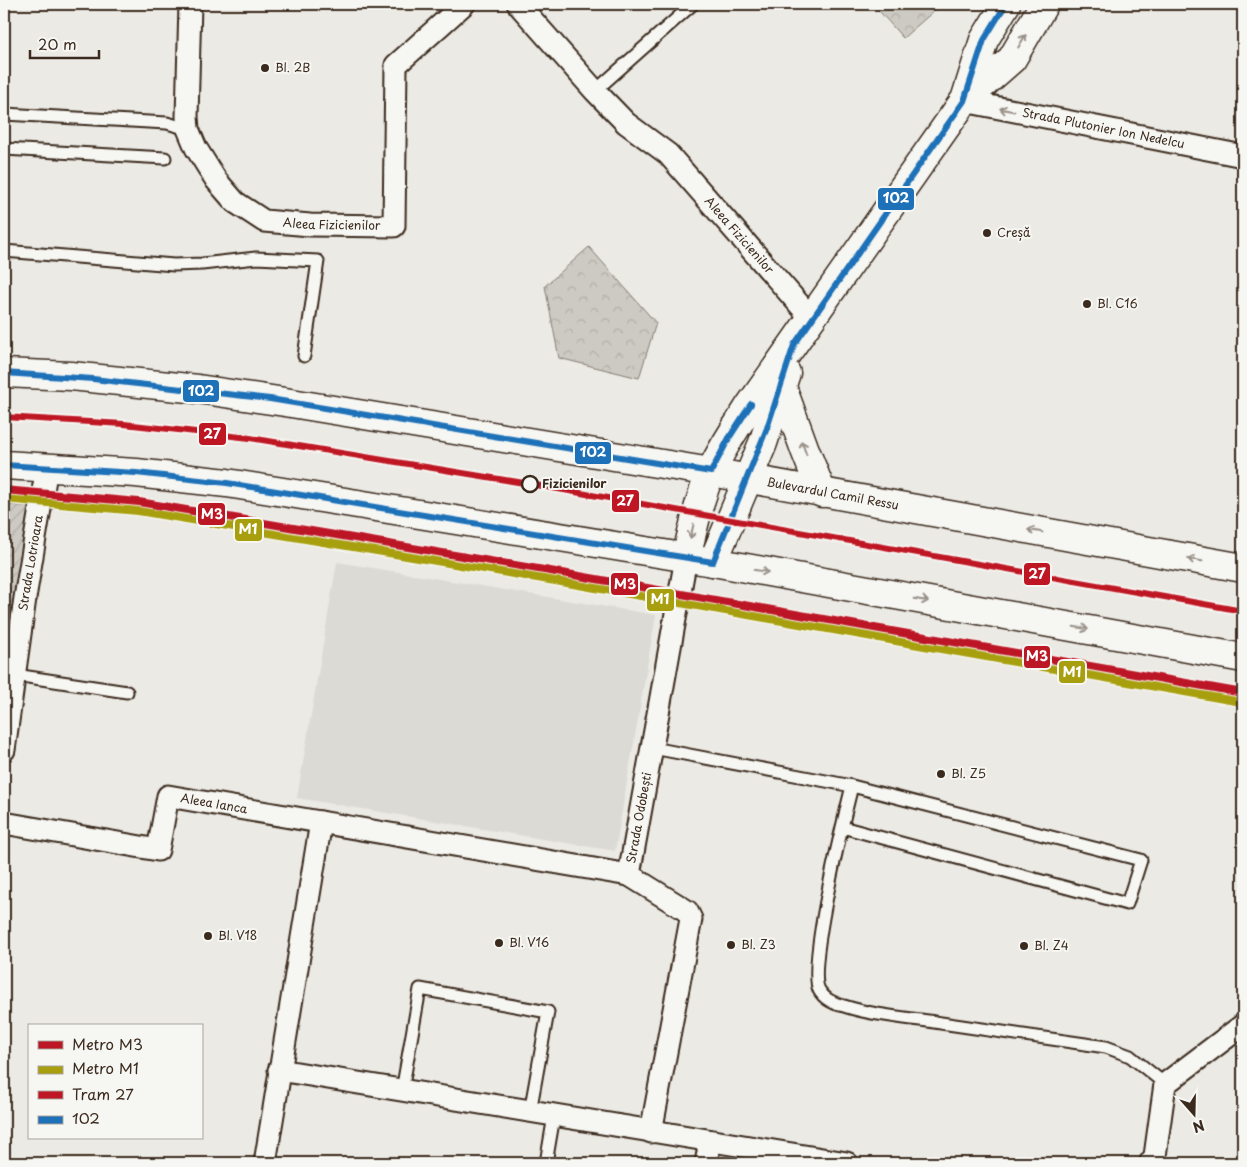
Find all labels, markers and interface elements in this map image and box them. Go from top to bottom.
scale bar [30,28,99,60]
text: 20 m [38,32,77,55]
one-way arrow [1017,35,1027,49]
place label: Bl. 2B [275,58,310,76]
marker: Bl. 2B [259,62,271,74]
street label: Strada Plutonier Ion Nedelcu [1021,103,1186,152]
one-way arrow [999,104,1015,114]
line badge: 102 [877,187,915,211]
text: 102 [883,187,909,208]
street label: Aleea Fizicienilor [701,192,779,278]
street label: Aleea Fizicienilor [282,213,381,234]
place label: Creșă [997,223,1031,241]
marker: Creșă [981,227,993,239]
place label: Bl. C16 [1097,294,1138,312]
marker: Bl. C16 [1081,298,1093,310]
line badge: 102 [182,379,220,403]
text: 102 [188,380,214,401]
line badge: 27 [198,422,227,446]
text: 27 [203,423,222,444]
one-way arrow [799,440,808,456]
line badge: 102 [574,441,612,465]
text: 102 [580,441,606,462]
street label: Bulevardul Camil Ressu [765,472,900,514]
place label: Fizicienilor [542,474,607,492]
marker: Fizicienilor [521,475,539,493]
line badge: 27 [611,489,640,513]
text: 27 [616,490,635,511]
line badge: M3 [197,502,226,526]
text: M3 [201,503,223,524]
street label: Strada Lotrioara [13,513,47,612]
line badge: M1 [234,518,263,542]
text: M1 [238,518,258,539]
one-way arrow [687,523,696,539]
one-way arrow [1028,526,1044,535]
one-way arrow [1188,554,1204,564]
line badge: 27 [1023,562,1051,586]
text: 27 [1028,563,1047,584]
one-way arrow [753,567,769,576]
line badge: M3 [610,572,639,596]
text: M3 [614,573,636,594]
line badge: M1 [646,588,675,612]
text: M1 [650,588,670,609]
one-way arrow [913,595,929,605]
one-way arrow [1073,624,1089,634]
line badge: M3 [1023,645,1051,669]
text: M3 [1026,645,1048,666]
line badge: M1 [1058,660,1086,684]
text: M1 [1062,661,1082,682]
place label: Bl. Z5 [951,764,986,782]
marker: Bl. Z5 [935,768,947,780]
street label: Strada Odobești [621,771,655,865]
street label: Aleea Ianca [179,788,250,818]
place label: Bl. V18 [218,926,257,944]
marker: Bl. V18 [202,930,214,942]
place label: Bl. V16 [509,933,549,951]
place label: Bl. Z3 [741,935,776,953]
place label: Bl. Z4 [1034,936,1069,954]
marker: Bl. V16 [493,937,505,949]
marker: Bl. Z3 [725,939,737,951]
marker: Bl. Z4 [1018,940,1030,952]
legend [28,1024,202,1140]
text: Metro M3 [72,1032,143,1055]
text: Metro M1 [72,1056,139,1079]
text: Tram 27 [72,1082,134,1105]
north arrow [1170,1090,1220,1140]
text: 102 [72,1106,100,1129]
text: N [1190,1115,1207,1138]

